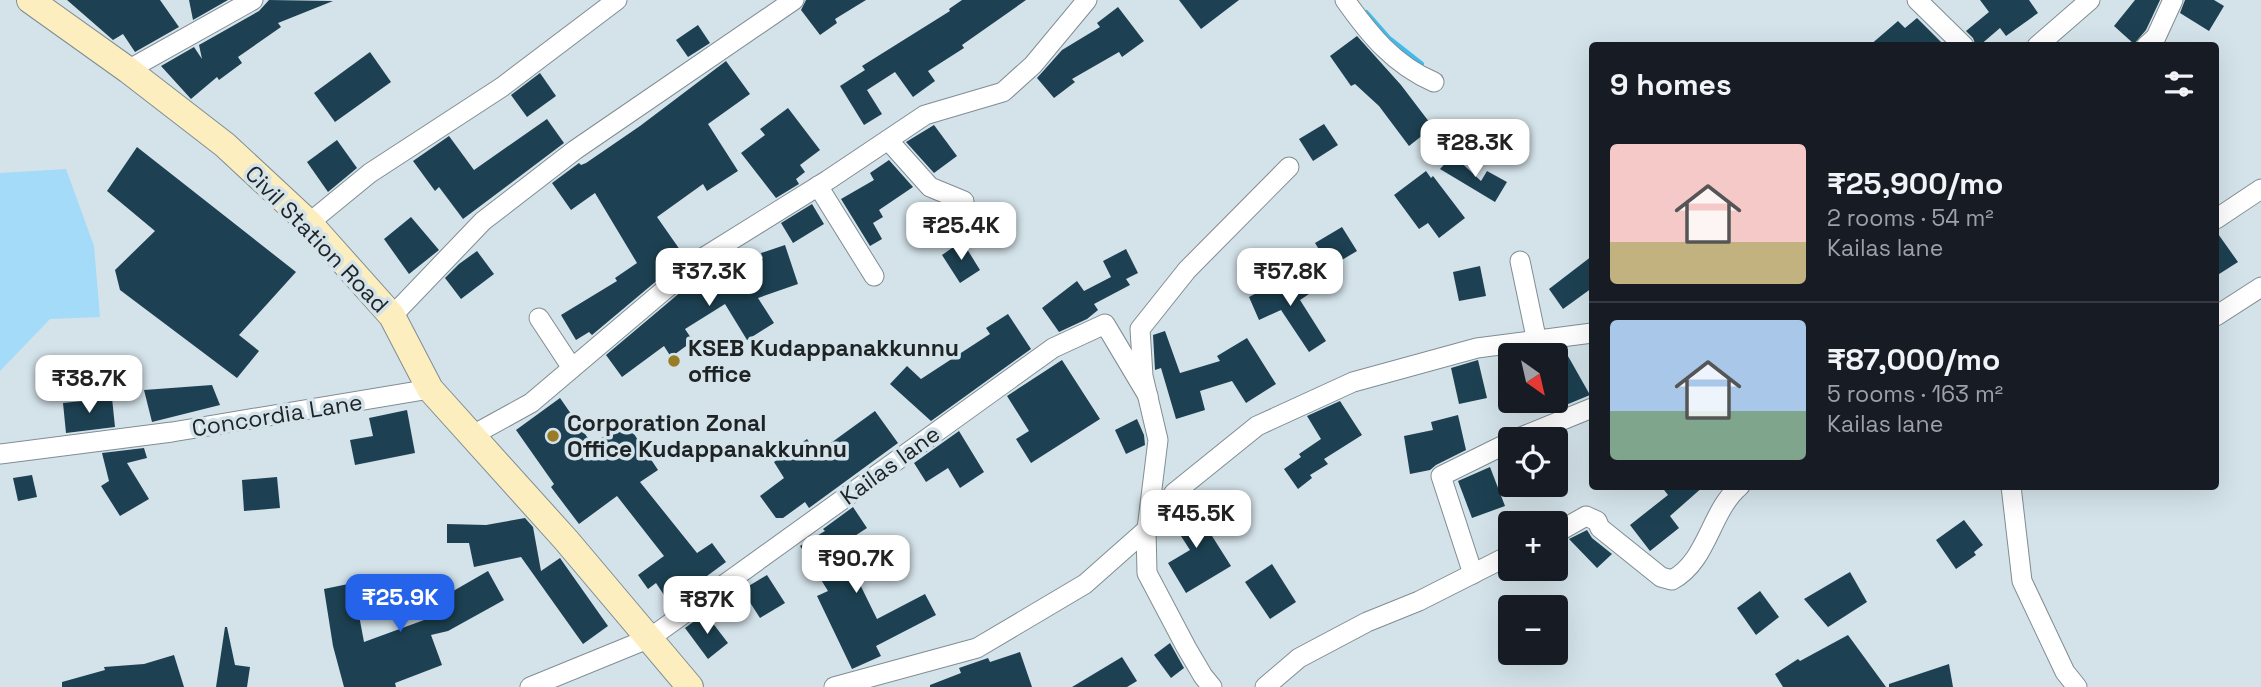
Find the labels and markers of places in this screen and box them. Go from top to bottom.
pin: ₹28.3K [1418,120,1532,179]
pin: ₹25.4K [904,202,1018,262]
pin: ₹37.3K [652,248,766,308]
pin: ₹57.8K [1233,248,1347,308]
place label: KSEB Kudappanakkunnu office [688,333,959,389]
marker: KSEB Kudappanakkunnu office [666,353,682,369]
pin: ₹38.7K [32,356,146,415]
place label: Corporation Zonal Office Kudappanakkunnu [567,408,847,464]
marker: Corporation Zonal Office Kudappanakkunnu [545,428,561,444]
pin: ₹45.5K [1139,490,1253,550]
pin: ₹90.7K [799,536,913,595]
pin: ₹25.9K [343,574,457,634]
pin: ₹87K [666,576,748,636]

